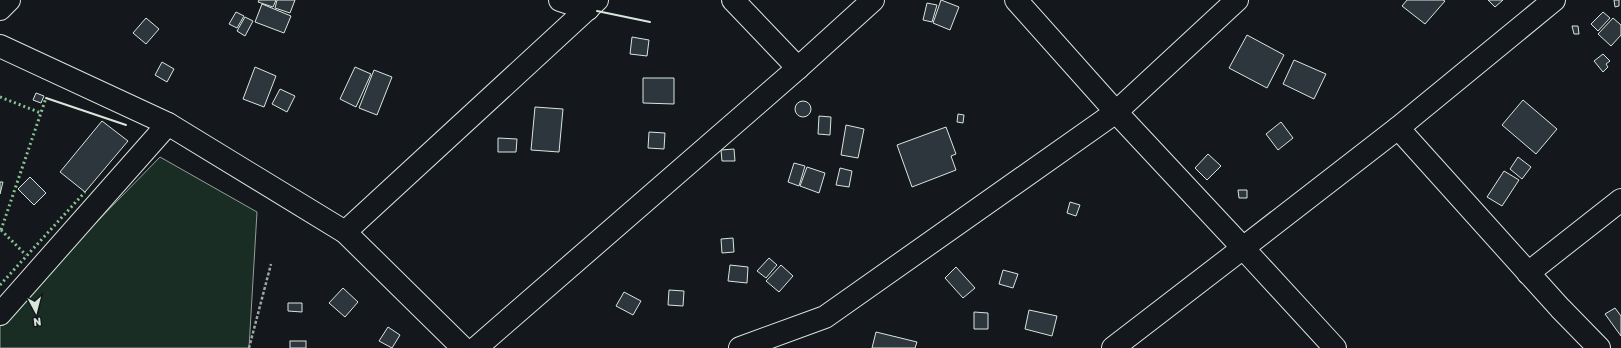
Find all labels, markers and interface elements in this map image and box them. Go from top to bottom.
north arrow [16,292,56,332]
text: N [32,314,42,328]

